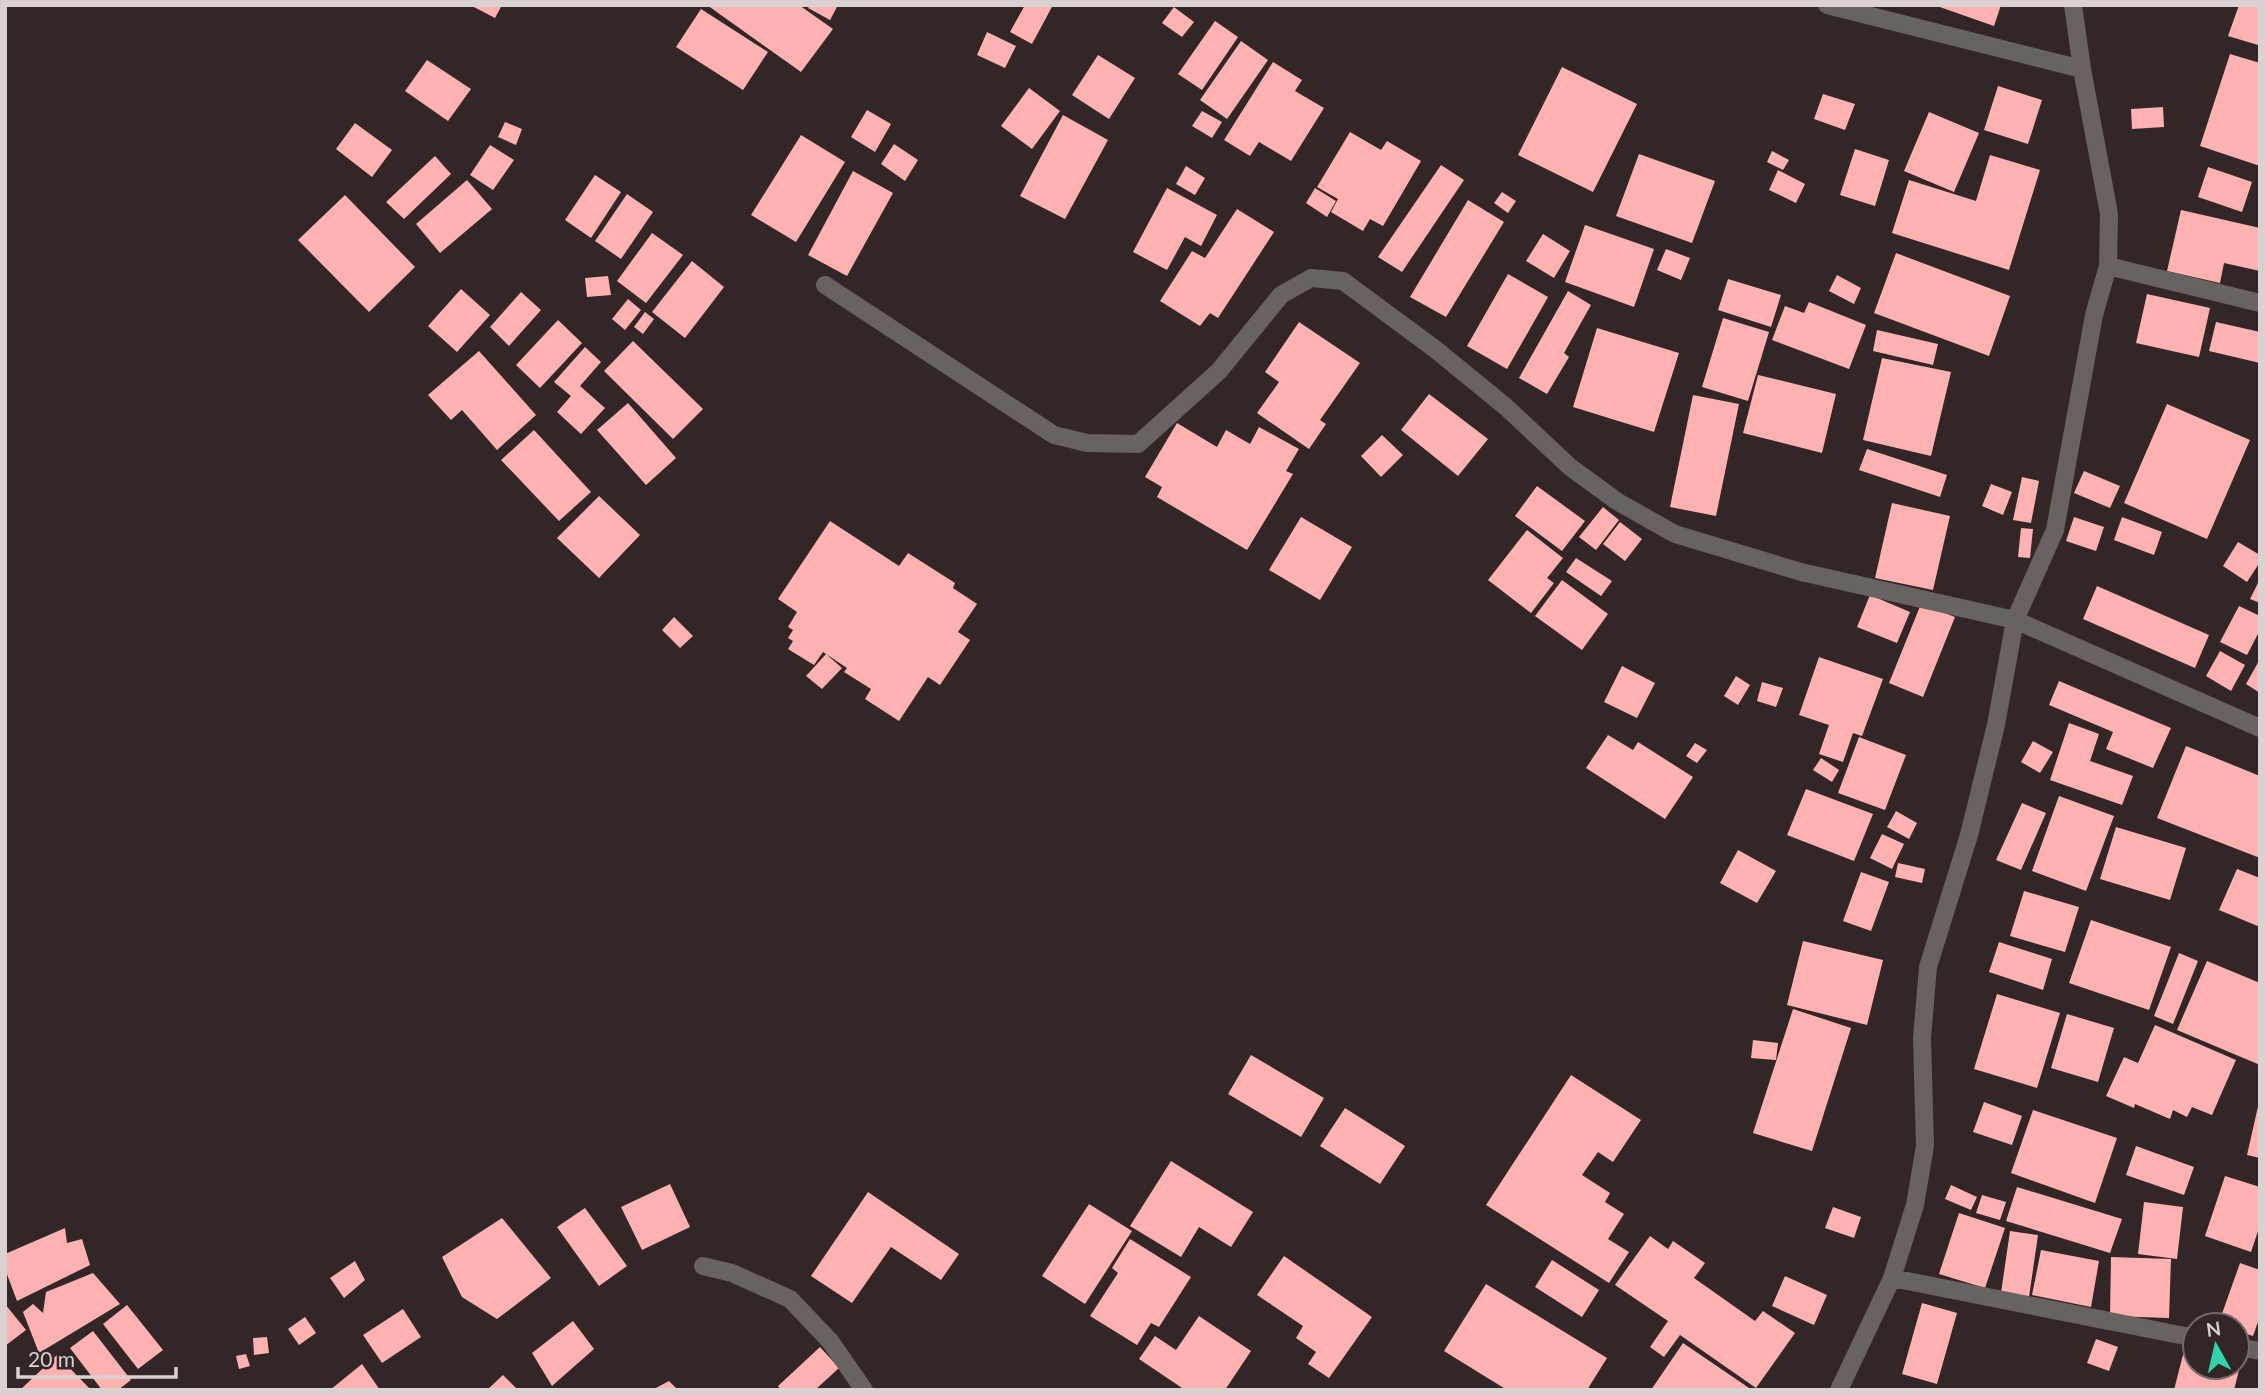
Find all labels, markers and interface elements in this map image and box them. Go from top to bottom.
north arrow [2181,1311,2251,1381]
text: N [2205,1316,2222,1341]
scale bar [18,1336,175,1380]
text: 20 m [28,1346,75,1371]

